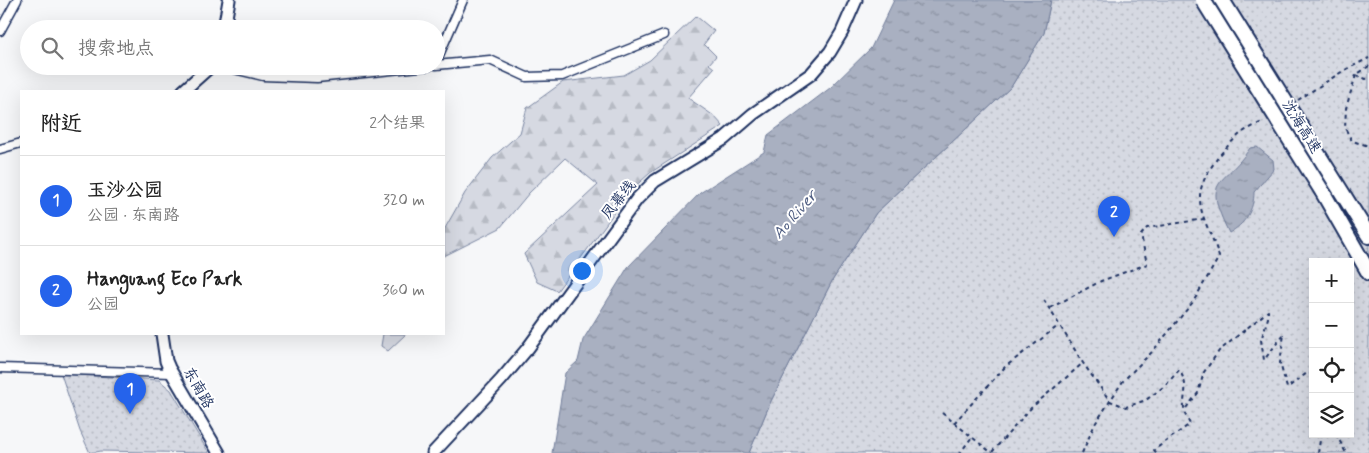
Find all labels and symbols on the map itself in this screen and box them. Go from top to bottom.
street label: 沈海高速 [1277,96,1325,158]
street label: 凤幕线 [597,176,641,224]
water label: Ao River [768,185,823,244]
pin: 2 [1098,196,1130,237]
your location [569,258,595,284]
street label: 东南路 [178,364,218,412]
pin: 1 [114,373,146,414]

